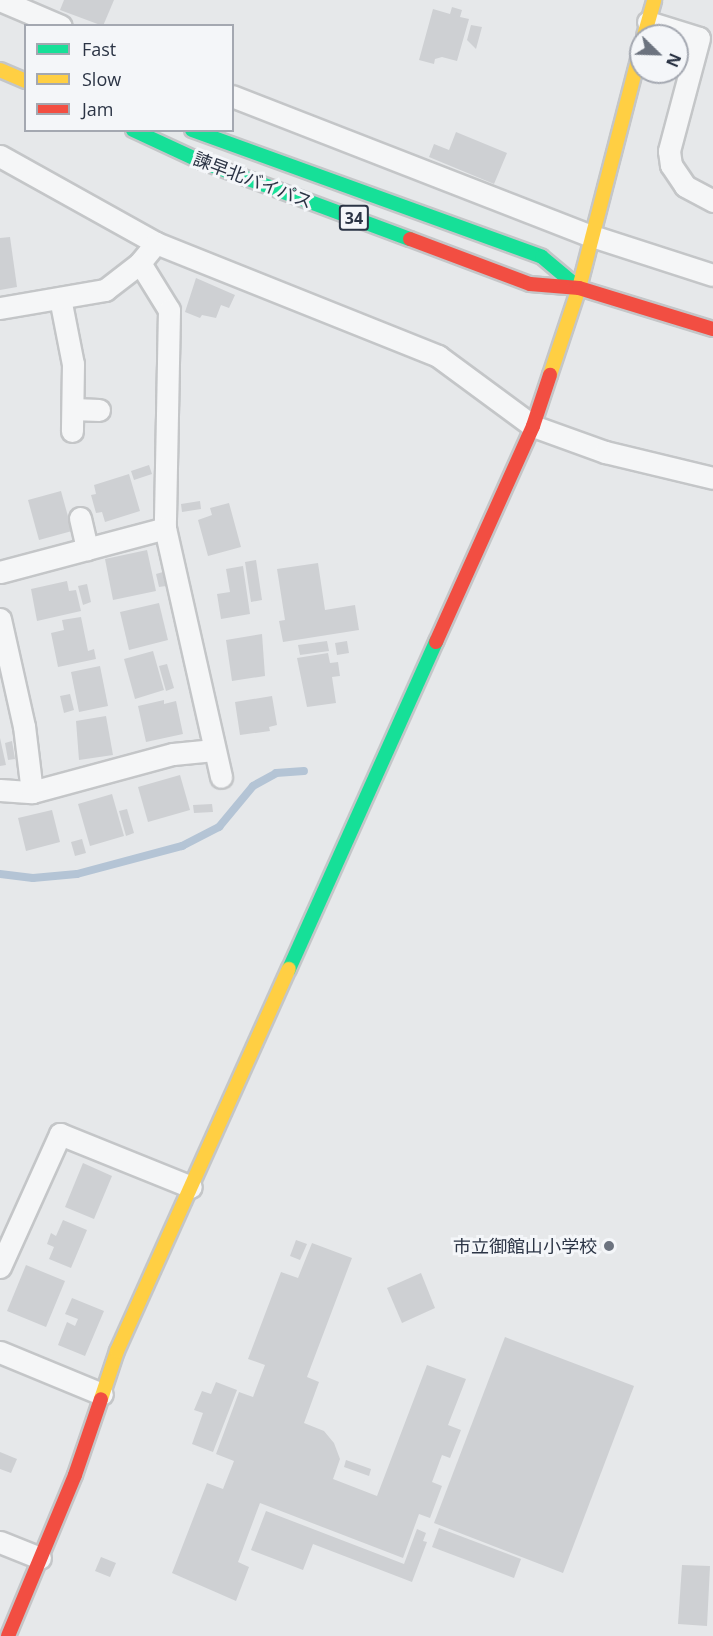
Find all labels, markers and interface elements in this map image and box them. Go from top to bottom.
legend [24,24,234,132]
north arrow [629,24,689,84]
text: Fast [82,37,116,61]
text: N [661,50,686,71]
text: Slow [82,67,121,91]
text: Jam [82,97,114,121]
street label: 諫早北バイパス [190,147,316,213]
road number: 34 [338,205,370,231]
place label: 市立御館山小学校 [453,1235,597,1257]
marker: 市立御館山小学校 [602,1239,616,1253]

